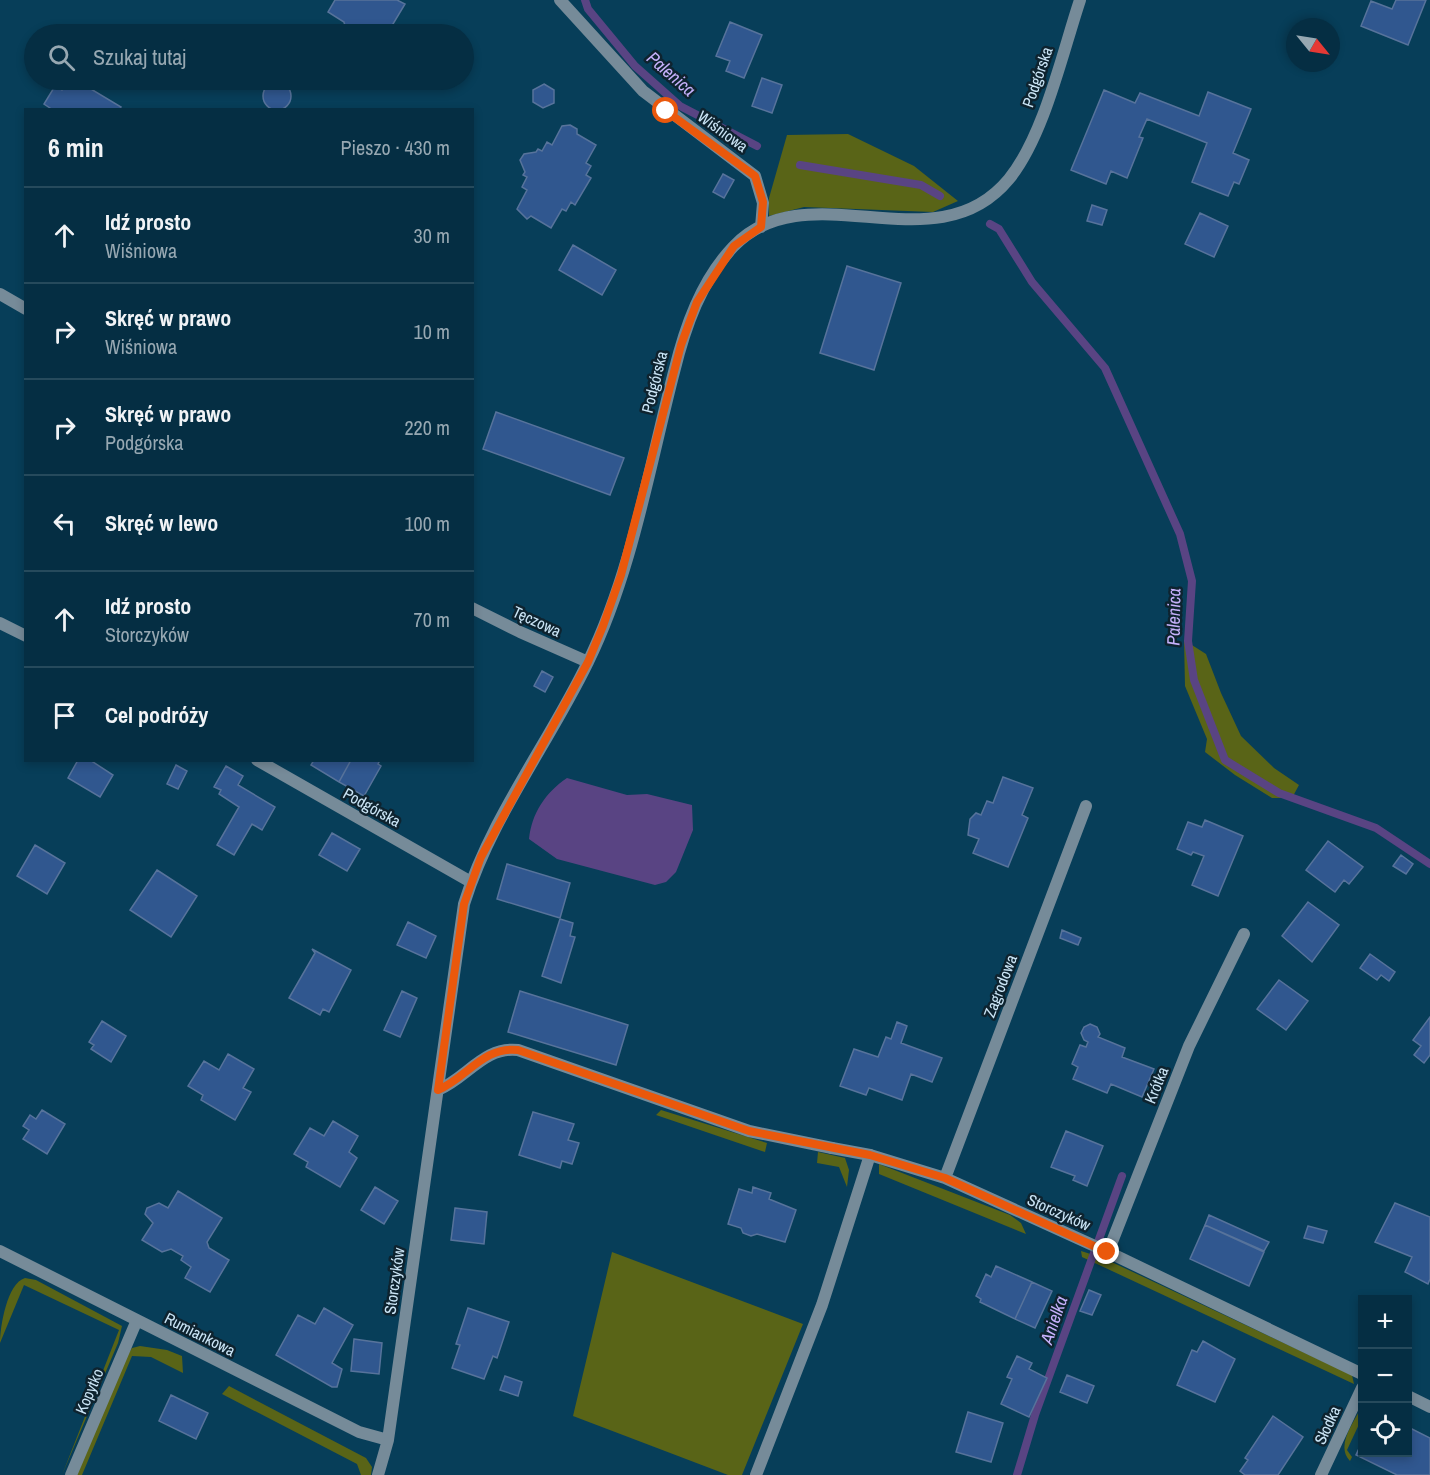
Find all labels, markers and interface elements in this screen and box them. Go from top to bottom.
north arrow [1286,18,1340,72]
search box [24,24,474,90]
icon: search [45,41,78,74]
text: Szukaj tutaj [93,42,186,72]
street label: Podgórska [1016,43,1058,110]
water label: Palenica [641,45,701,102]
route start [652,97,678,123]
street label: Wiśniowa [693,105,753,157]
text: 6 min [48,130,104,165]
text: Pieszo · 430 m [341,134,450,161]
text: Idź prosto [105,207,191,237]
icon: ahead [48,219,81,252]
text: 30 m [414,222,450,249]
text: Wiśniowa [105,237,177,264]
text: Skręć w prawo [105,303,231,333]
icon: right [48,315,81,348]
text: 10 m [414,318,450,345]
text: Wiśniowa [105,333,177,360]
street label: Podgórska [636,348,672,415]
text: Skręć w prawo [105,399,231,429]
icon: right [48,411,81,444]
text: 220 m [404,414,450,441]
text: Podgórska [105,429,183,456]
icon: left [48,507,81,540]
text: Skręć w lewo [105,508,218,538]
text: 100 m [404,510,450,537]
water label: Palenica [1161,588,1186,646]
text: Idź prosto [105,591,191,621]
street label: Tęczowa [509,600,565,642]
icon: ahead [48,603,81,636]
text: 70 m [414,606,450,633]
text: Storczyków [105,621,189,648]
icon: arrive [48,699,81,732]
text: Cel podróży [105,700,208,730]
street label: Podgórska [339,782,405,832]
street label: Zagrodowa [978,951,1022,1021]
street label: Krótka [1139,1063,1174,1107]
street label: Storczyków [1024,1188,1095,1236]
route end [1093,1238,1119,1264]
street label: Storczyków [378,1246,410,1316]
water label: Anielka [1033,1292,1073,1348]
map controls [1358,1295,1412,1457]
button: + [1358,1295,1412,1349]
street label: Rumiankowa [161,1307,240,1361]
button: − [1358,1349,1412,1403]
street label: Kopytko [70,1365,108,1417]
street label: Słodka [1309,1402,1346,1448]
button: locate [1358,1403,1412,1457]

